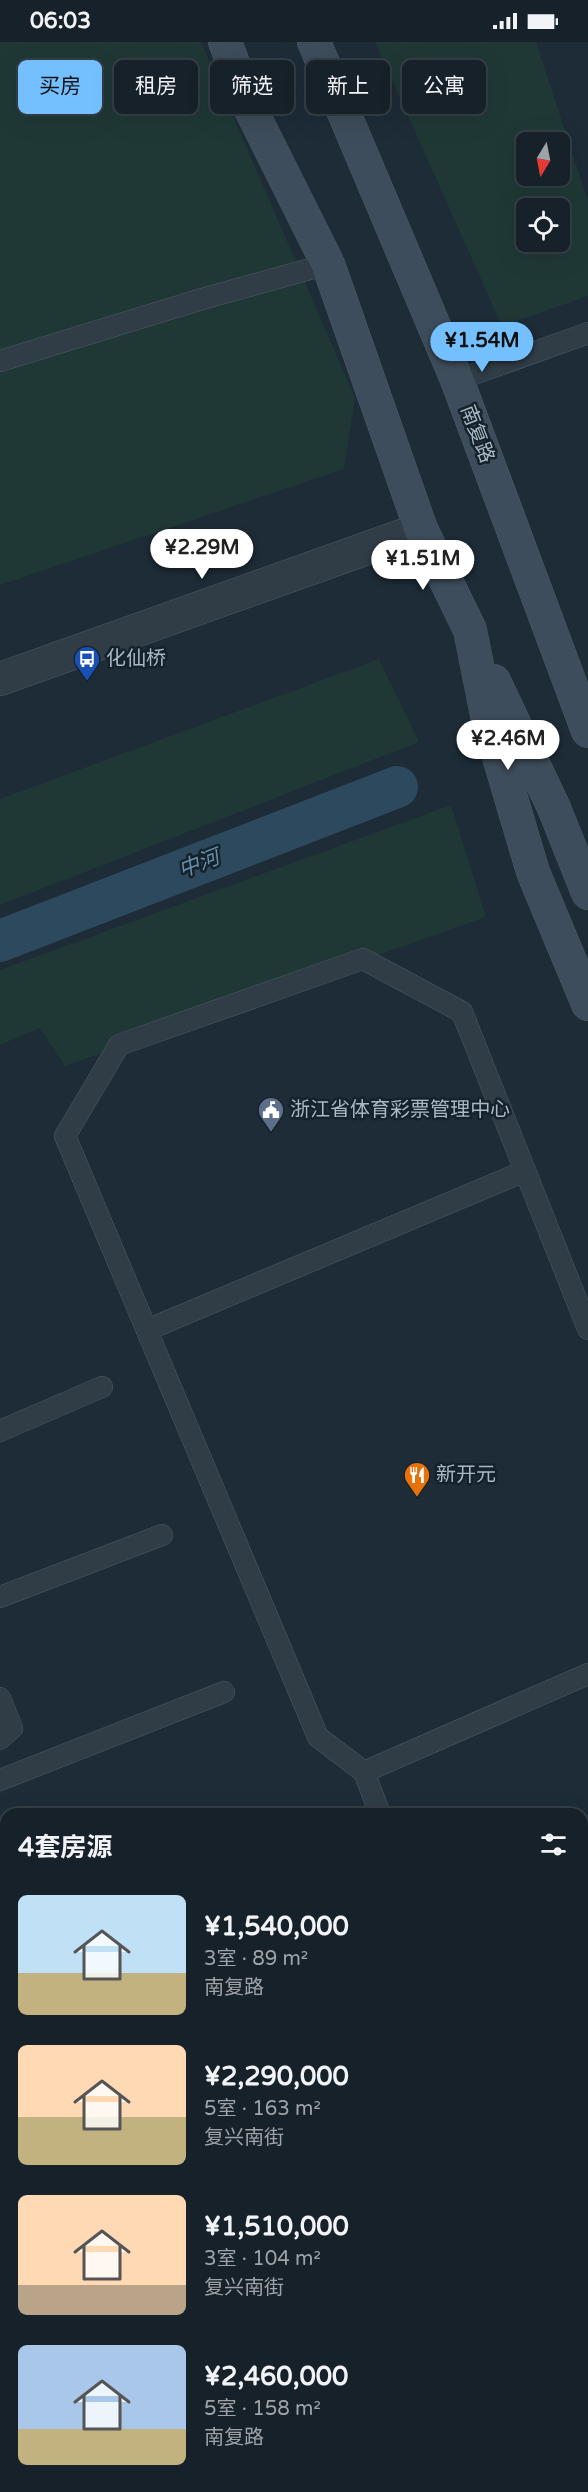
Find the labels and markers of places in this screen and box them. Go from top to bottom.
pin: ¥1.54M [433,322,531,373]
pin: ¥2.29M [153,529,251,580]
pin: ¥1.51M [374,540,472,591]
bus stop icon: 化仙桥 [72,644,102,682]
place label: 化仙桥 [106,647,166,671]
pin: ¥2.46M [459,720,557,771]
public building icon: 浙江省体育彩票管理中心 [256,1095,286,1133]
place label: 浙江省体育彩票管理中心 [290,1098,510,1122]
restaurant icon: 新开元 [402,1460,432,1498]
place label: 新开元 [436,1463,496,1487]

